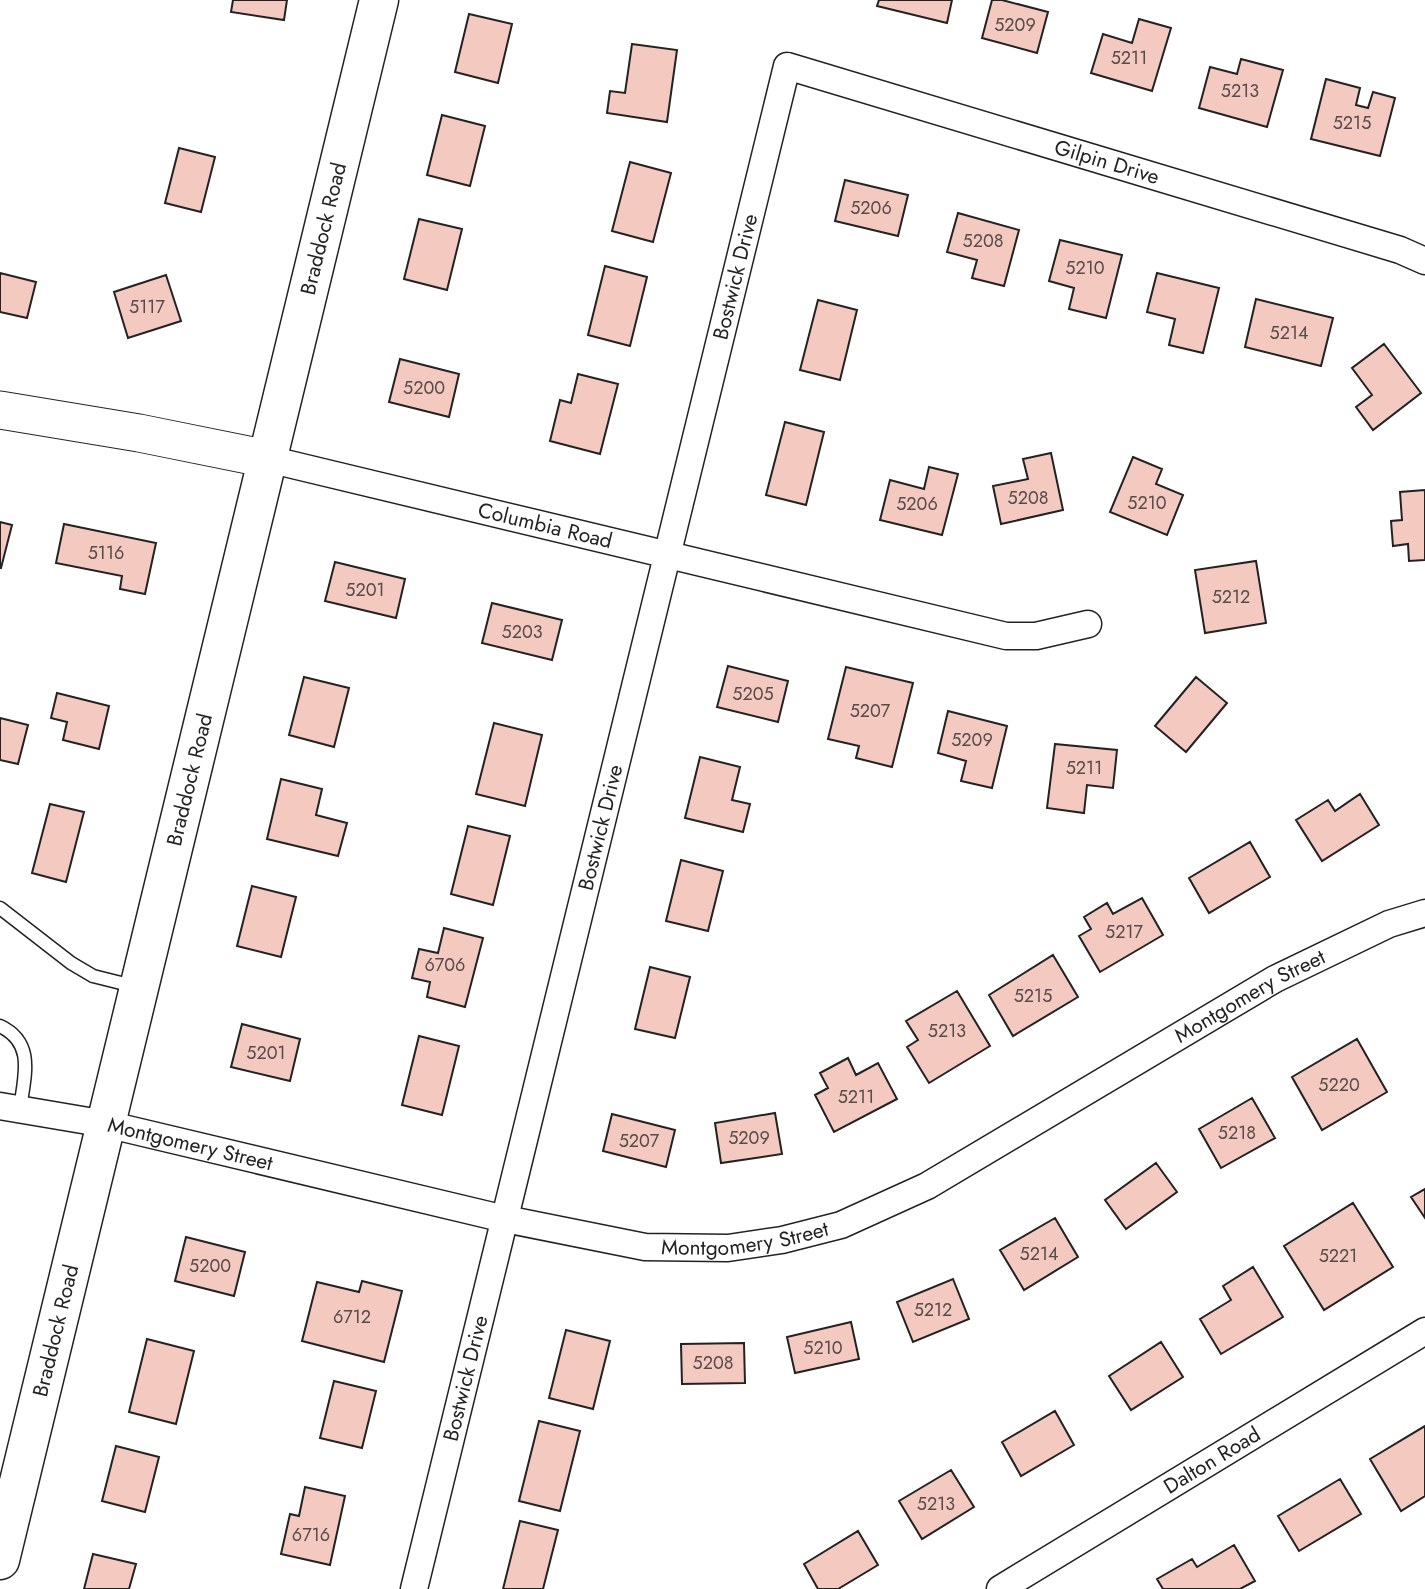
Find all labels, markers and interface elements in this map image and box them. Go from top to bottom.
house number: 5209 [994,12,1036,38]
house number: 5211 [1111,45,1147,71]
house number: 5213 [1221,78,1259,104]
house number: 5215 [1333,110,1371,136]
street label: Gilpin Drive [1051,132,1163,192]
street label: Braddock Road [293,159,354,298]
house number: 5206 [850,195,892,221]
street label: Bostwick Drive [705,211,765,343]
house number: 5208 [962,228,1004,254]
house number: 5210 [1065,255,1105,281]
house number: 5117 [129,294,165,320]
house number: 5214 [1270,320,1309,346]
house number: 5200 [403,375,445,401]
house number: 5208 [1007,485,1049,511]
house number: 5210 [1127,490,1167,516]
house number: 5206 [896,491,938,517]
street label: Columbia Road [475,495,615,556]
house number: 5116 [88,540,124,566]
house number: 5201 [345,577,385,603]
house number: 5212 [1212,584,1250,610]
house number: 5203 [501,619,543,645]
house number: 5205 [732,681,774,707]
house number: 5207 [850,698,891,724]
street label: Braddock Road [159,710,220,849]
house number: 5209 [951,727,993,753]
house number: 5211 [1066,755,1102,781]
street label: Bostwick Drive [571,761,630,894]
house number: 5217 [1105,919,1144,945]
street label: Montgomery Street [1169,942,1330,1051]
house number: 6706 [425,952,466,978]
house number: 5215 [1014,983,1052,1009]
house number: 5213 [928,1018,966,1044]
house number: 5201 [246,1040,286,1066]
house number: 5220 [1318,1072,1360,1098]
house number: 5211 [838,1084,874,1110]
street label: Montgomery Street [105,1110,276,1178]
house number: 5218 [1218,1120,1256,1146]
house number: 5209 [728,1125,770,1151]
house number: 5207 [619,1128,660,1154]
street label: Montgomery Street [661,1214,832,1263]
house number: 5214 [1020,1241,1059,1267]
house number: 5221 [1319,1243,1357,1269]
house number: 5200 [189,1253,231,1279]
street label: Braddock Road [25,1261,86,1400]
house number: 5212 [914,1297,952,1323]
house number: 6712 [333,1304,371,1330]
street label: Bostwick Drive [436,1312,496,1444]
house number: 5210 [803,1335,843,1361]
house number: 5208 [692,1350,734,1376]
street label: Dalton Road [1158,1419,1266,1501]
house number: 5213 [917,1491,955,1517]
house number: 6716 [292,1522,330,1548]

